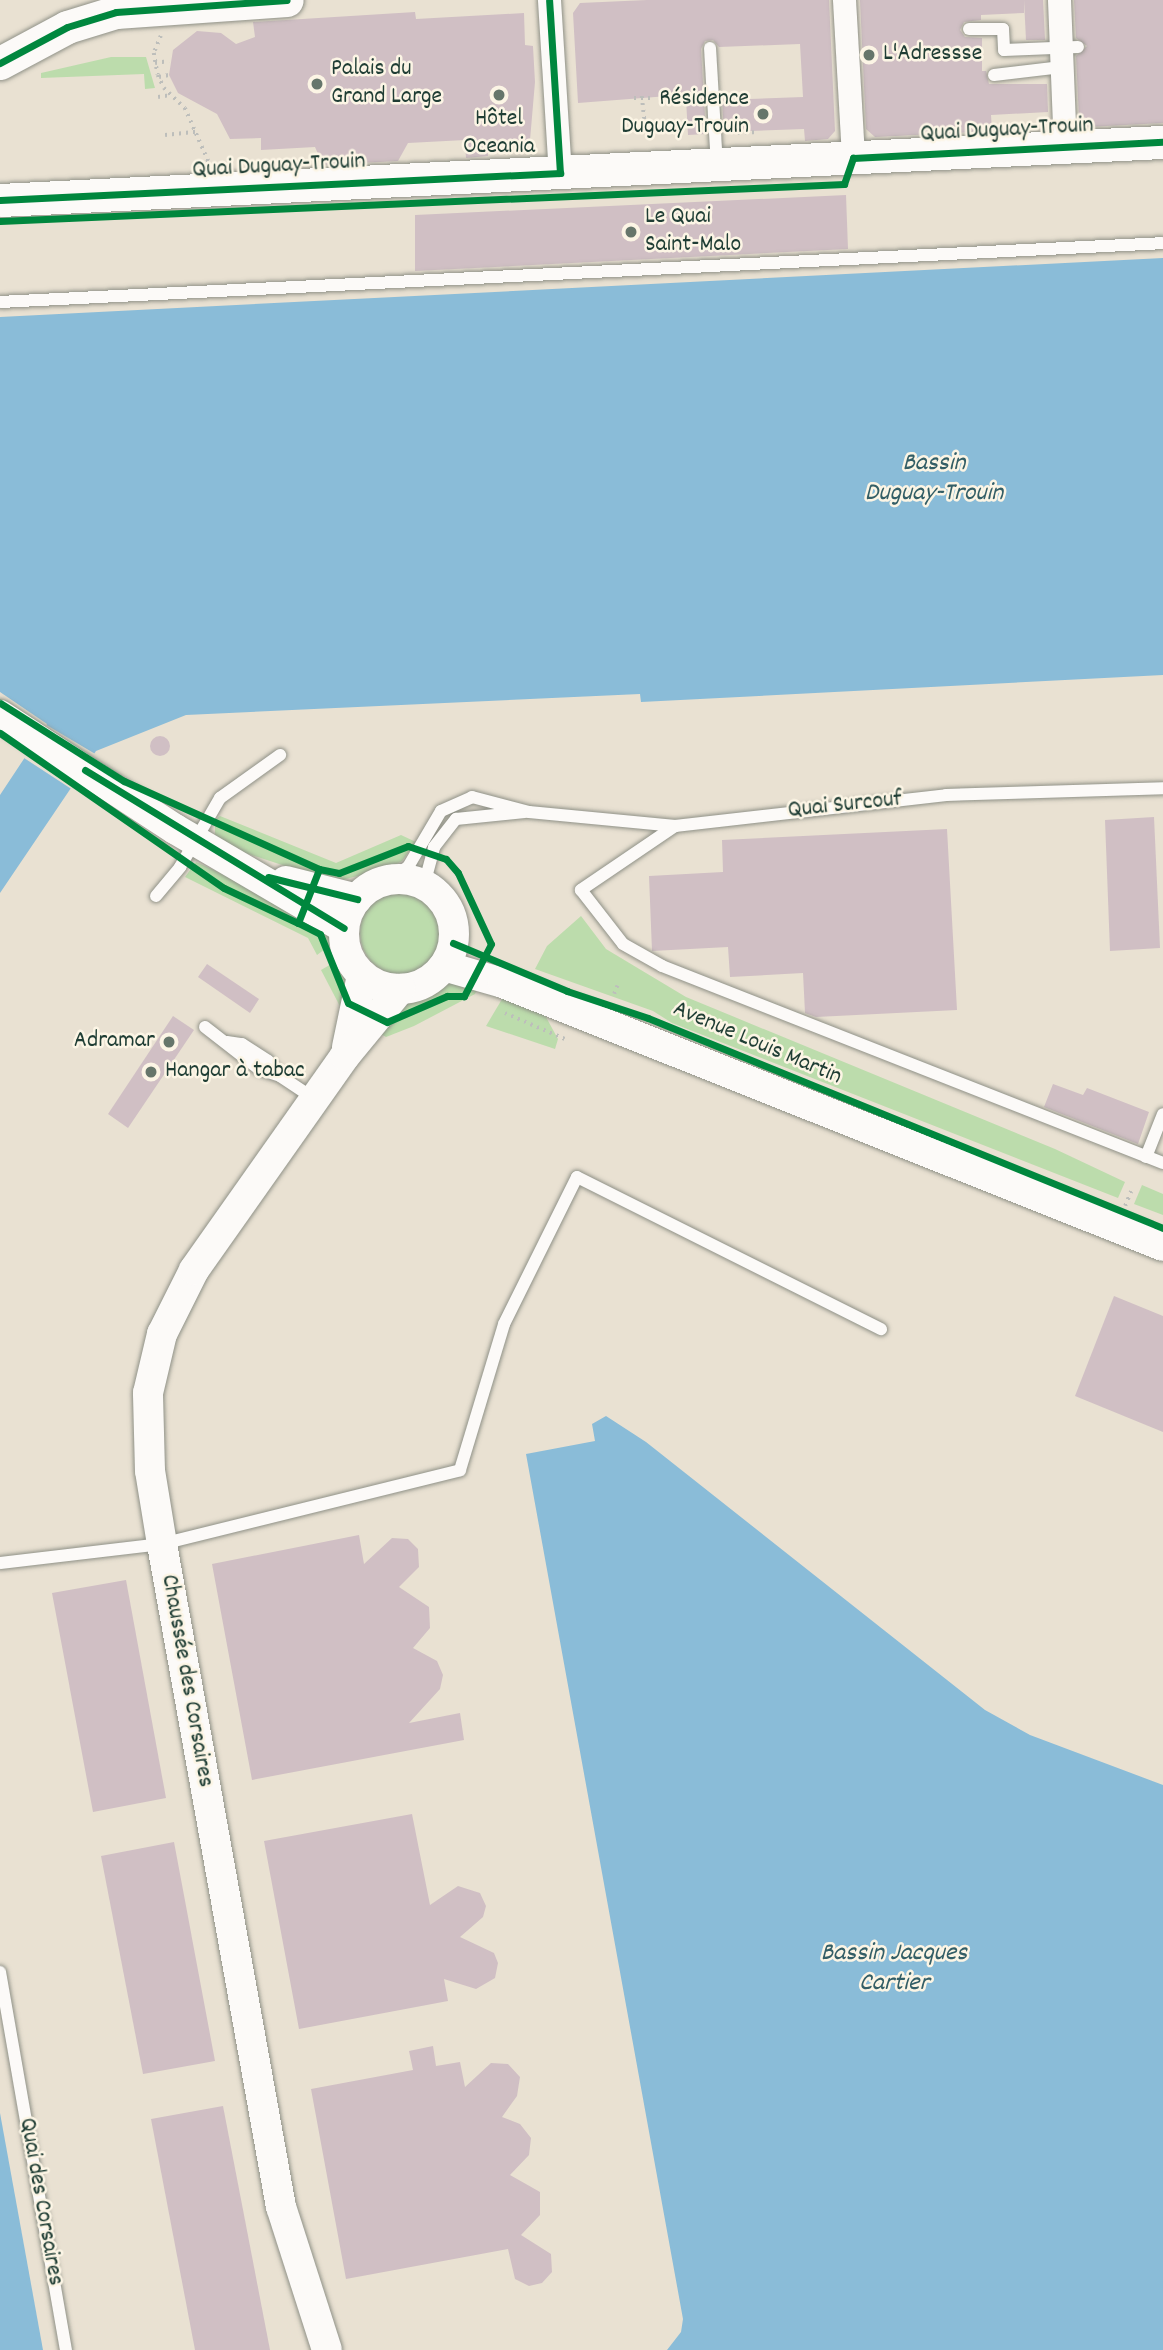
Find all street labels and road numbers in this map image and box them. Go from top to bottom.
street label: Quai Duguay-Trouin [920,112,1094,150]
street label: Quai Duguay-Trouin [192,148,366,186]
street label: Quai Surcouf [787,786,903,826]
street label: Avenue Louis Martin [668,995,846,1093]
street label: Chaussée des Corsaires [153,1573,219,1789]
street label: Quai des Corsaires [11,2116,69,2288]

